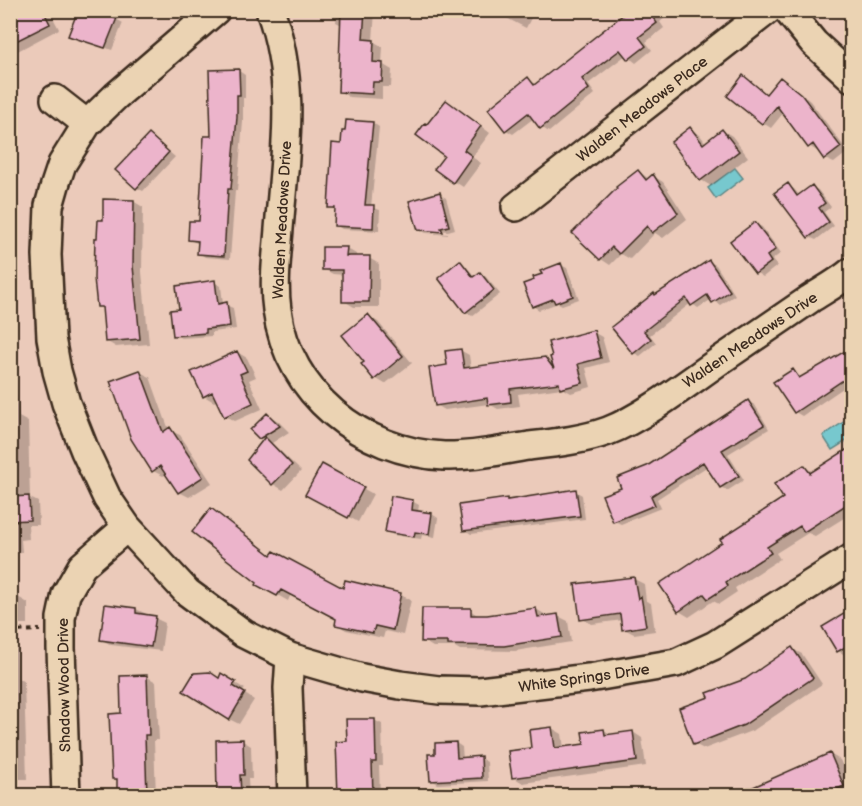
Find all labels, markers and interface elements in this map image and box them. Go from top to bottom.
street label: Walden Meadows Place [573,52,712,167]
street label: Walden Meadows Drive [269,140,296,300]
street label: Walden Meadows Drive [679,288,821,393]
street label: Shadow Wood Drive [54,618,75,752]
street label: White Springs Drive [517,660,651,697]

